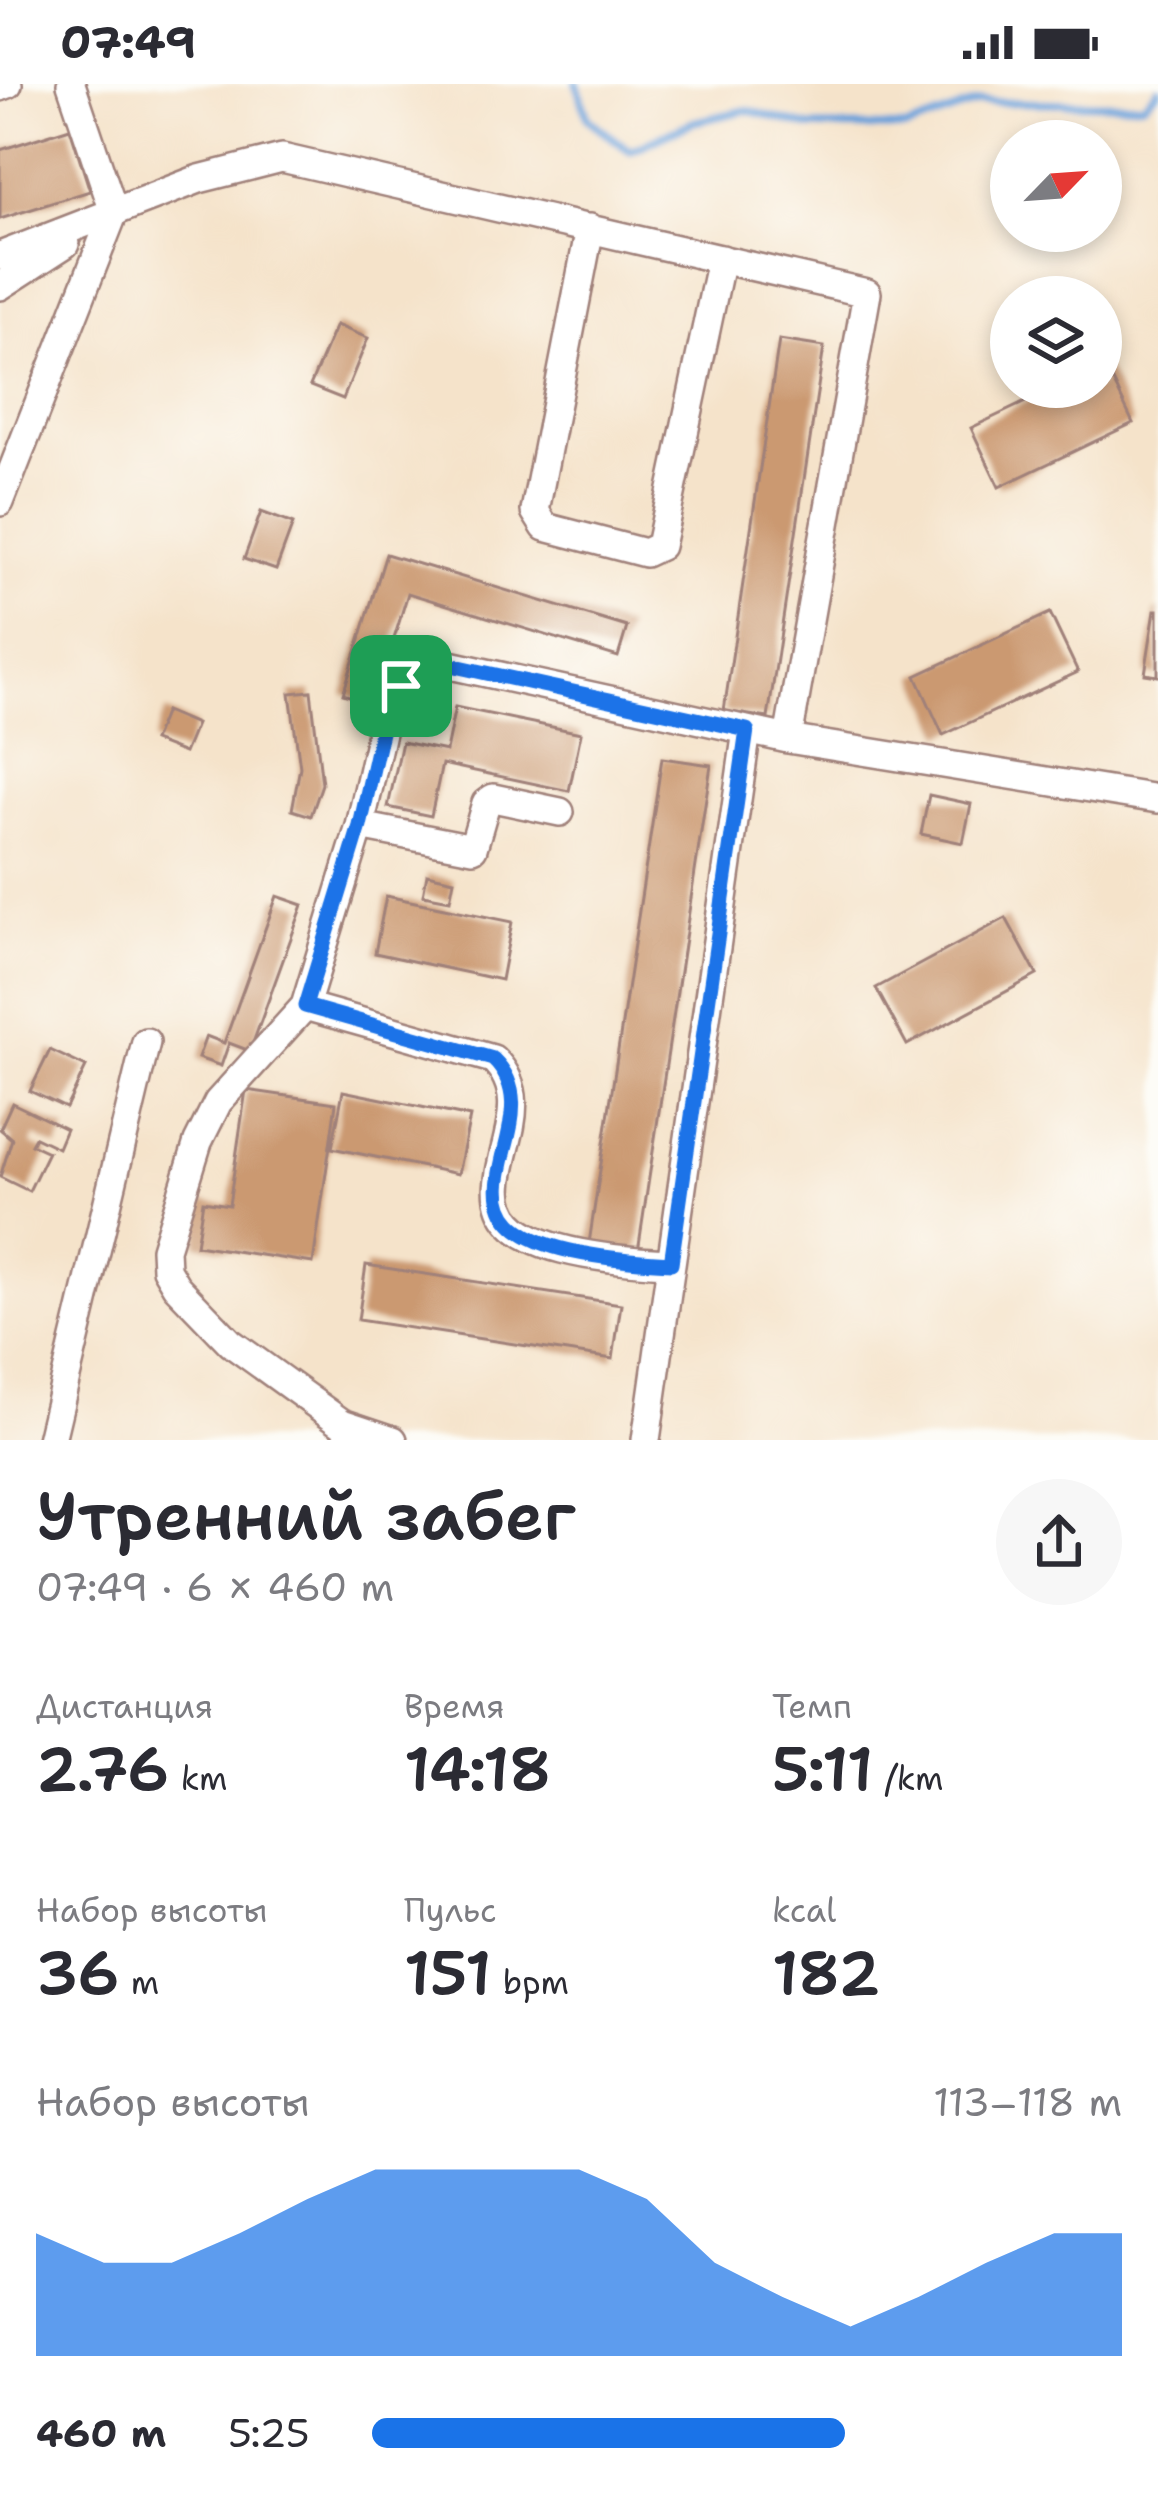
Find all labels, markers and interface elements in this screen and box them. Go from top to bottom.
text: 07:49 [60,12,196,72]
north arrow [990,120,1122,252]
map controls [990,120,1122,408]
button: layers [990,276,1122,408]
pin [350,635,452,737]
icon: arrive [368,653,434,719]
text: Утренний забег [36,1472,576,1560]
button: share [996,1479,1122,1605]
text: 07:49 · 6 × 460 m [36,1561,394,1613]
text: Дистанция [36,1684,213,1729]
text: Время [404,1684,505,1729]
text: Темп [772,1684,852,1729]
text: 2.76 [36,1729,169,1809]
text: 14:18 [404,1729,551,1809]
text: 5:11 [772,1729,873,1809]
text: km [169,1756,227,1801]
text: /km [873,1756,944,1801]
text: Набор высоты [36,1888,268,1933]
text: Пульс [404,1888,497,1933]
text: kcal [772,1888,836,1933]
text: 36 [36,1933,120,2013]
text: 151 [404,1933,491,2013]
text: 182 [772,1933,880,2013]
text: m [120,1960,159,2005]
text: bpm [491,1960,569,2005]
text: Набор высоты [36,2076,310,2128]
text: 113–118 m [933,2076,1122,2128]
text: 460 m [36,2407,166,2459]
text: 5:25 [228,2407,310,2459]

